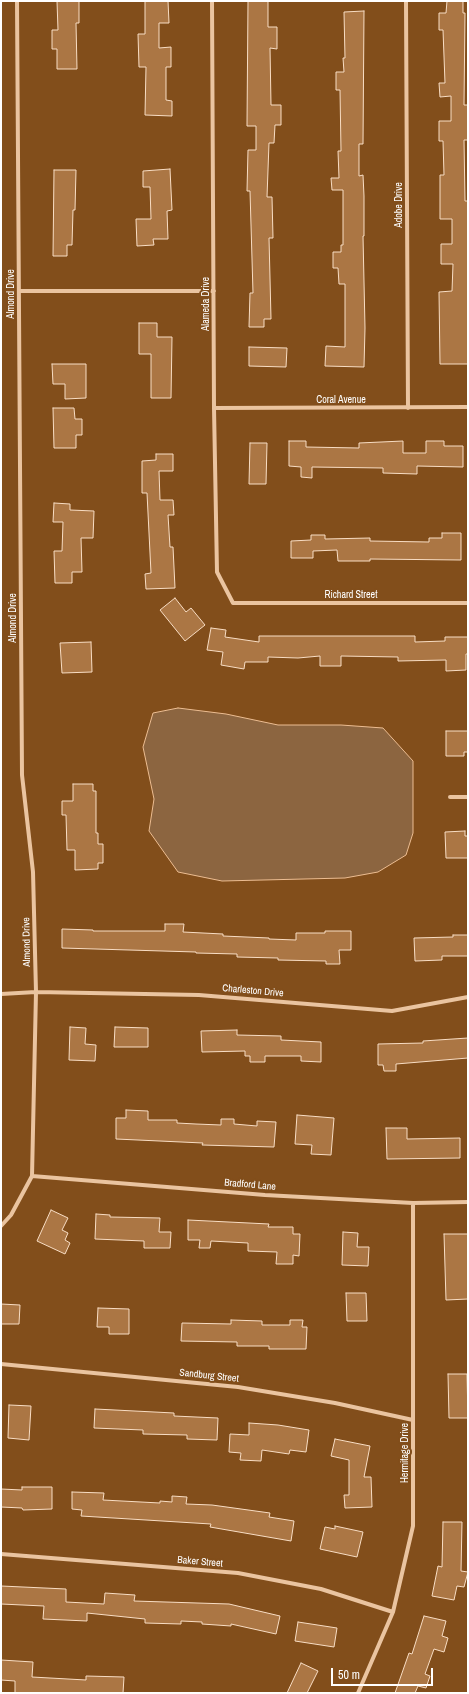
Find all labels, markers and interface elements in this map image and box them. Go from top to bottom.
street label: Adobe Drive [393,182,405,228]
street label: Almond Drive [5,269,17,319]
street label: Alameda Drive [200,277,212,331]
street label: Coral Avenue [316,394,366,406]
street label: Richard Street [325,589,377,601]
street label: Almond Drive [7,593,19,643]
street label: Almond Drive [21,917,33,967]
street label: Charleston Drive [222,982,284,1000]
street label: Bradford Lane [224,1177,276,1193]
street label: Sandburg Street [179,1367,239,1385]
street label: Hermitage Drive [399,1423,411,1483]
street label: Baker Street [177,1554,223,1570]
scale bar [333,1660,435,1686]
text: 50 m [338,1667,360,1683]

